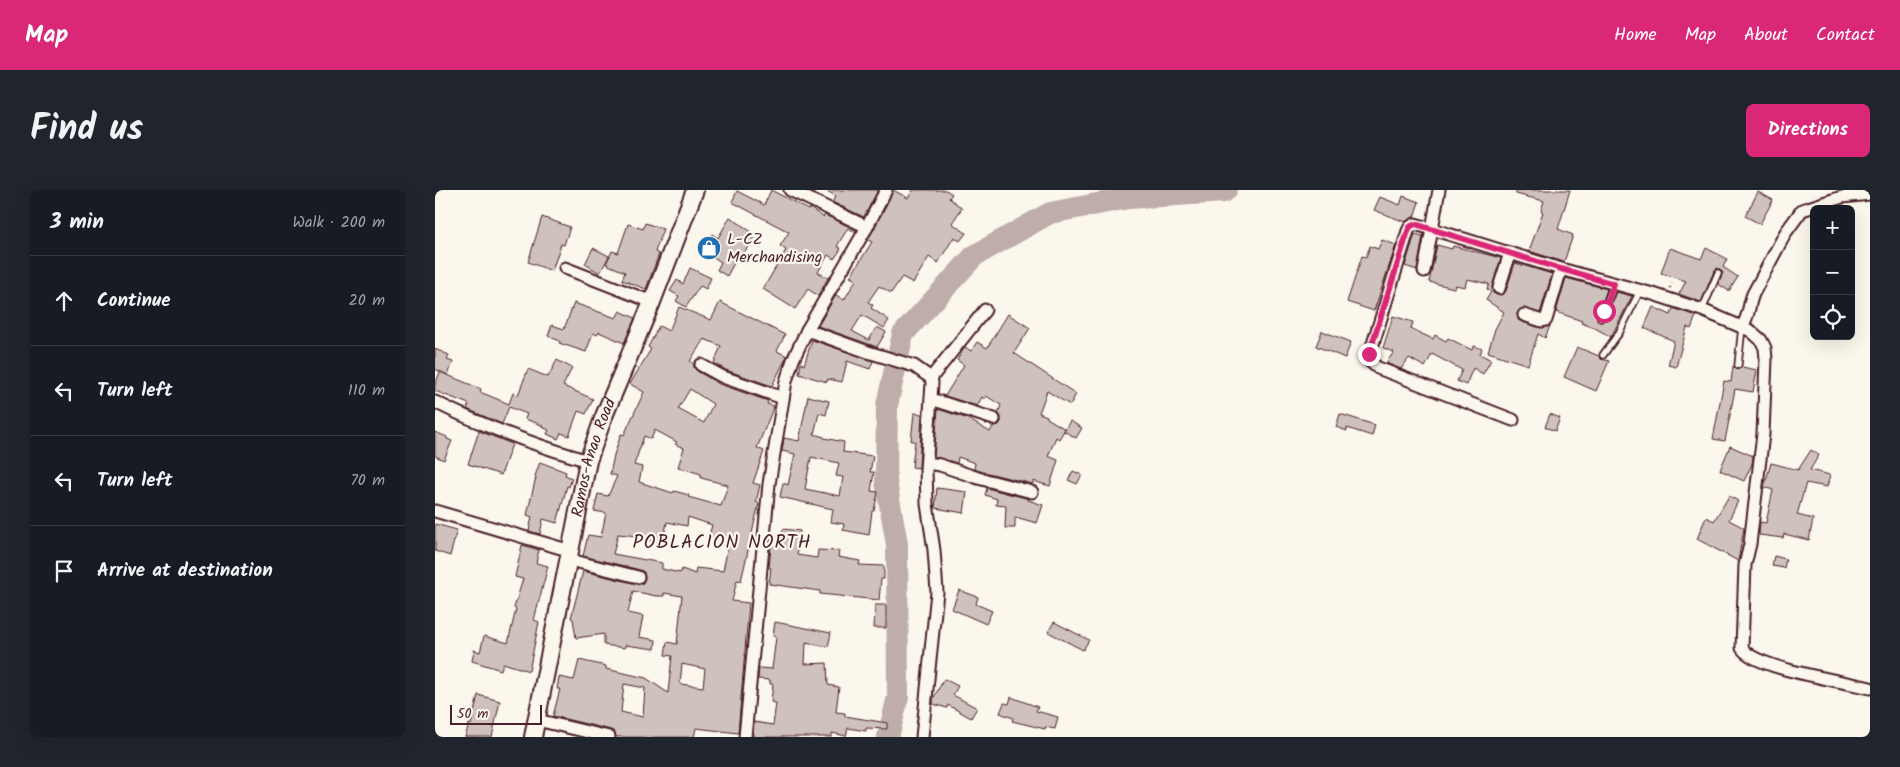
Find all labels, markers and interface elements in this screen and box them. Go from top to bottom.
text: Map [25,16,68,55]
text: Home [1614,21,1657,50]
text: Map [1685,21,1716,50]
text: About [1744,21,1788,50]
text: Contact [1816,21,1875,50]
text: Find us [30,102,143,158]
button: Directions [1746,104,1870,157]
map controls [1810,205,1855,340]
button: + [1810,205,1855,250]
text: 3 min [50,206,104,239]
text: Walk · 200 m [292,210,385,235]
place label: L-CZ Merchandising [727,227,822,270]
shop icon: L-CZ Merchandising [696,235,722,261]
button: − [1810,250,1855,295]
text: Continue [97,286,170,316]
icon: ahead [50,287,78,315]
text: 20 m [349,288,385,313]
button: locate [1810,295,1855,340]
route start [1593,300,1616,323]
route end [1358,343,1381,366]
text: Turn left [97,376,172,406]
icon: left [50,377,78,405]
text: 110 m [348,378,385,403]
street label: Ramos-Anao Road [565,394,623,519]
text: Turn left [97,466,172,496]
icon: left [50,467,78,495]
text: 70 m [350,468,385,493]
district label: POBLACION NORTH [633,528,811,558]
text: Arrive at destination [97,556,273,586]
icon: arrive [50,557,78,585]
scale bar [450,702,543,725]
text: 50 m [457,703,488,725]

